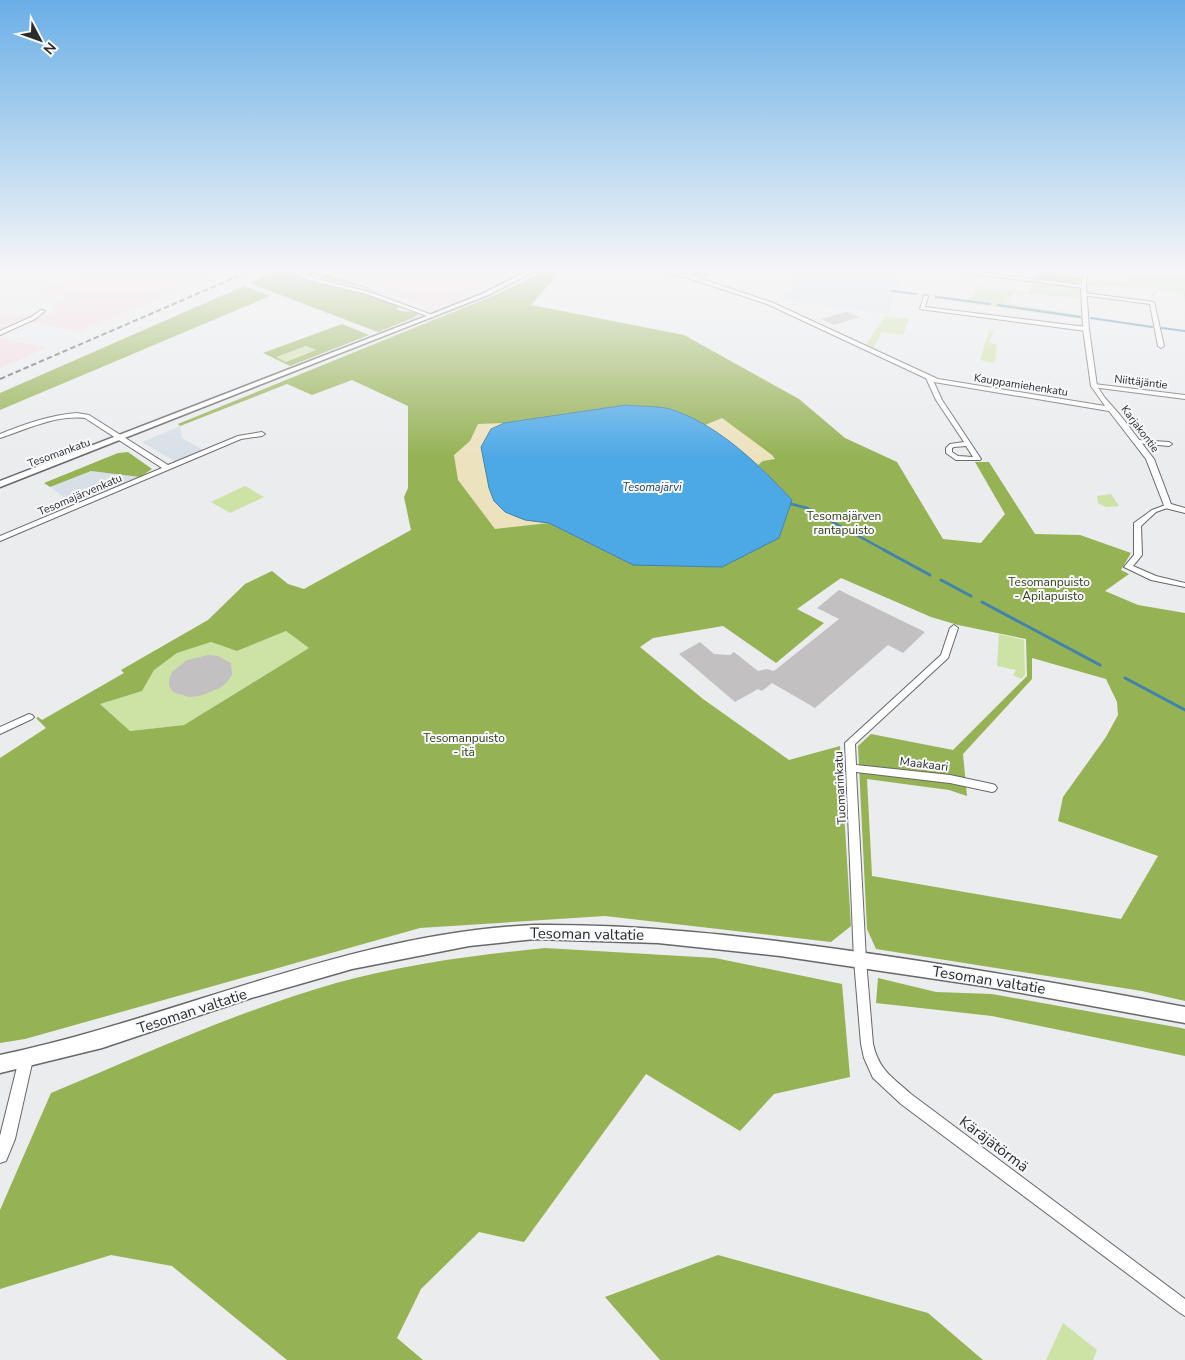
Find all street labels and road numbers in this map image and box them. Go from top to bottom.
street label: Kauppamiehenkatu [973,370,1069,400]
street label: Niittäjäntie [1114,371,1169,393]
street label: Karjakontie [1117,402,1163,456]
street label: Tesomankatu [25,435,93,471]
street label: Tesomajärvenkatu [36,471,124,519]
street label: Tuomarinkatu [830,751,850,825]
street label: Maakaari [899,753,949,775]
street label: Tesoman valtatie [530,923,644,945]
street label: Tesoman valtatie [931,961,1047,999]
street label: Tesoman valtatie [135,984,249,1038]
street label: Käräjätörmä [955,1111,1033,1177]

